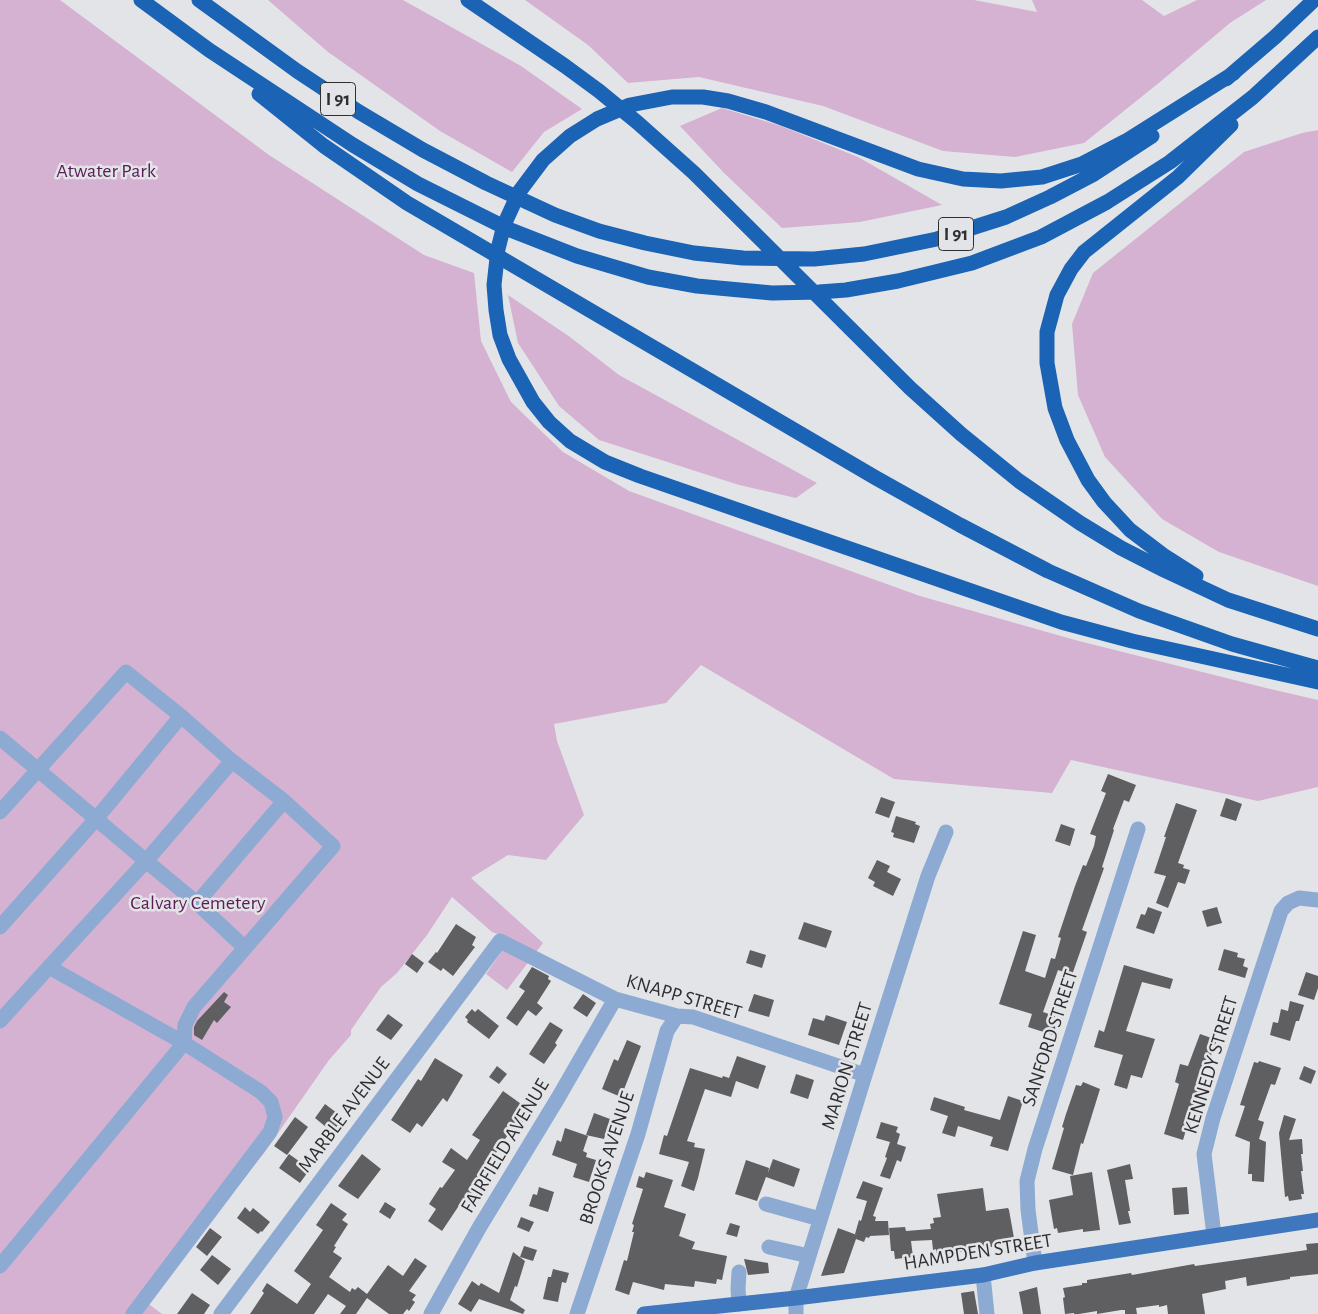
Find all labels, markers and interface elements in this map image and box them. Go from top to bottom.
road number: I 91 [320,82,356,116]
park label: Atwater Park [56,159,156,183]
road number: I 91 [938,218,974,250]
park label: Calvary Cemetery [130,891,266,915]
street label: SANFORD STREET [1017,967,1083,1109]
street label: KNAPP STREET [623,969,745,1025]
street label: KENNEDY STREET [1179,993,1243,1137]
street label: MARION STREET [816,999,878,1133]
street label: MARBLE AVENUE [293,1053,395,1177]
street label: FAIRFIELD AVENUE [455,1075,555,1217]
street label: BROOKS AVENUE [574,1088,640,1228]
street label: HAMPDEN STREET [902,1228,1054,1276]

